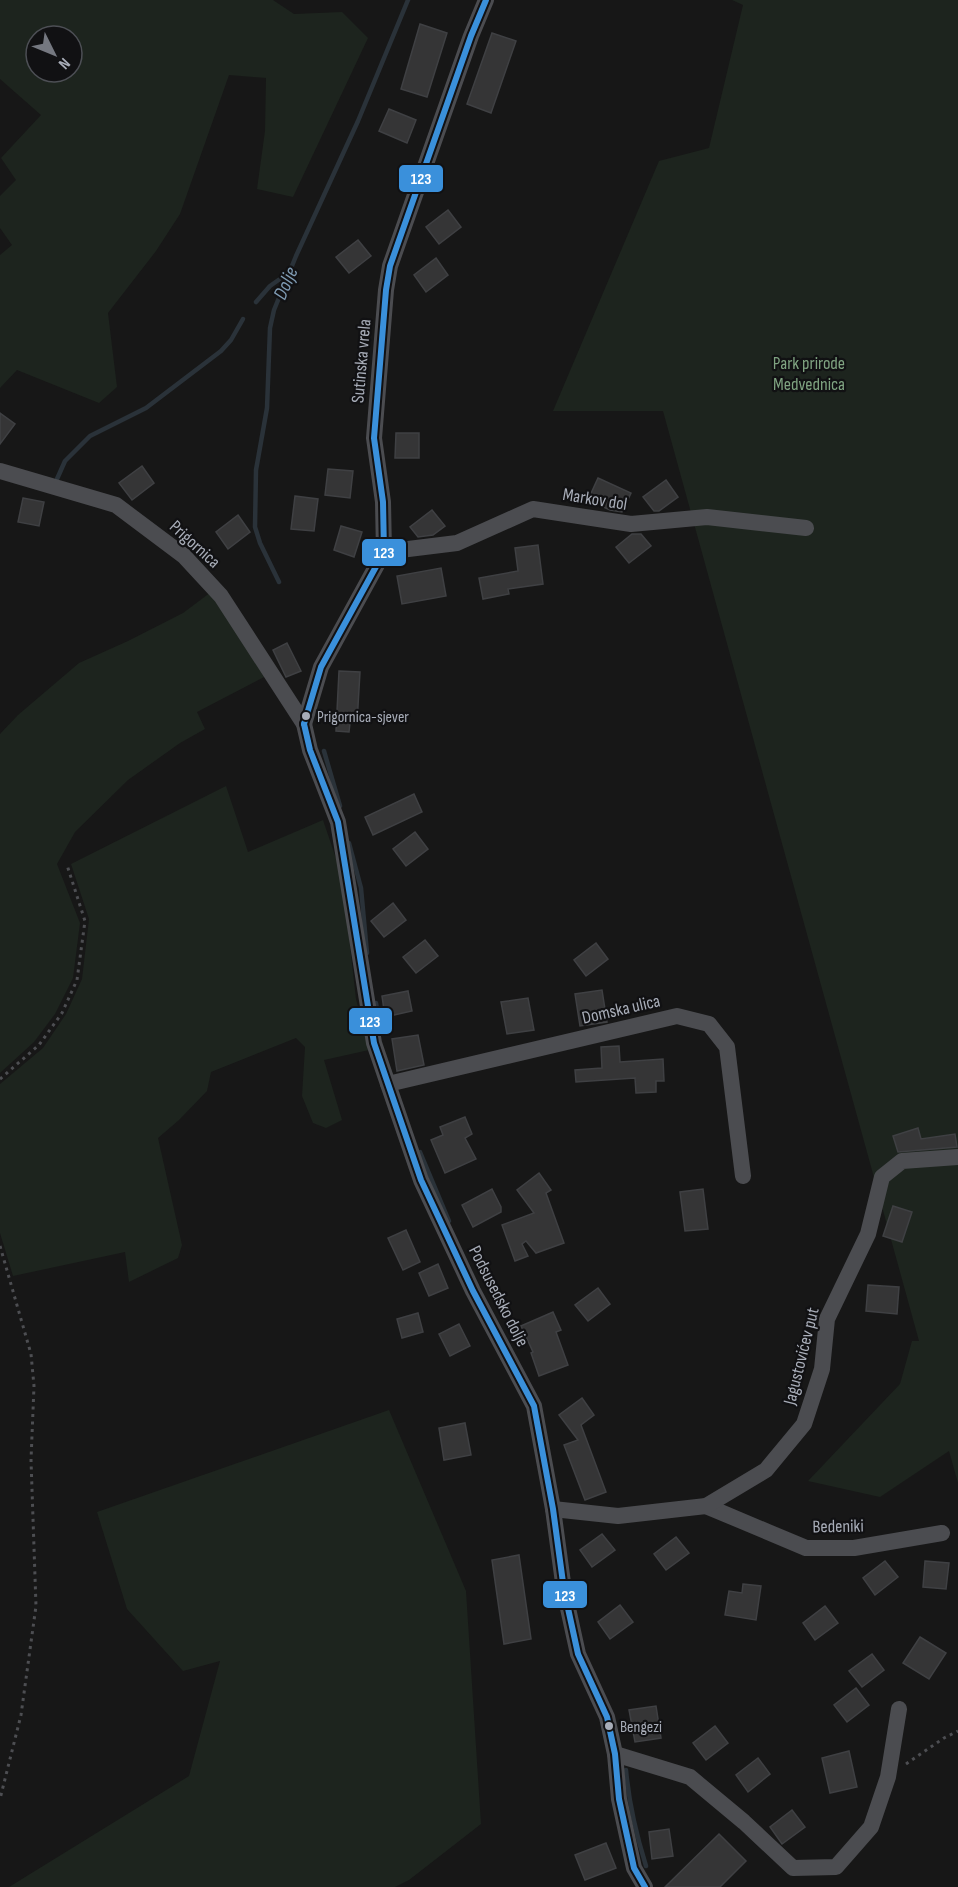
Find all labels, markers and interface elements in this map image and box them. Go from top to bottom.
north arrow [24,24,84,84]
text: N [54,54,74,73]
line badge: 123 [398,164,444,193]
text: 123 [411,170,431,189]
water label: Dolje [268,263,304,303]
street label: Sutinska vrela [347,318,376,404]
park label: Park prirode Medvednica [773,353,845,395]
street label: Markov dol [561,484,629,515]
street label: Prigornica [165,516,224,573]
line badge: 123 [361,538,407,567]
text: 123 [374,544,394,563]
place label: Prigornica-sjever [317,708,409,727]
marker: Prigornica-sjever [300,710,312,722]
street label: Domska ulica [580,990,662,1029]
line badge: 123 [348,1007,393,1035]
text: 123 [360,1013,380,1032]
street label: Podsusedsko dolje [464,1242,533,1350]
street label: Jagustovićev put [779,1305,824,1408]
street label: Bedeniki [812,1516,864,1537]
line badge: 123 [542,1580,588,1609]
text: 123 [555,1587,575,1606]
place label: Bengezi [620,1718,662,1737]
marker: Bengezi [603,1720,615,1732]

